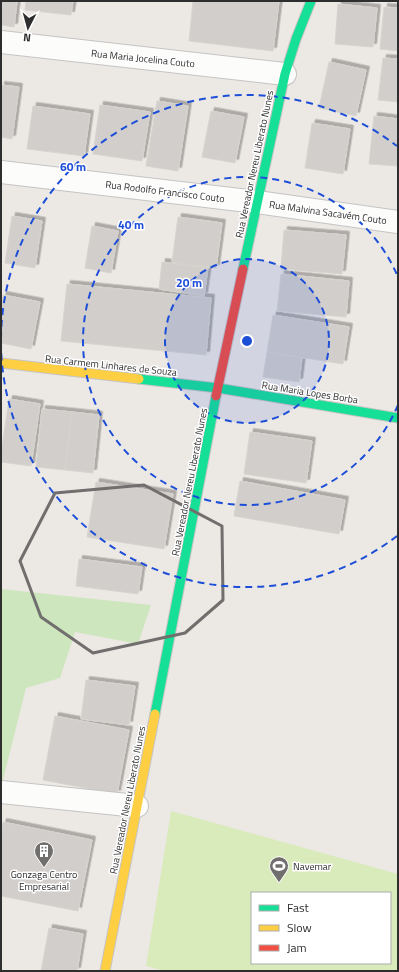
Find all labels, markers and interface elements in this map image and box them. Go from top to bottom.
north arrow [8,8,48,48]
text: N [22,30,32,46]
street label: Rua Maria Jocelina Couto [90,46,196,71]
street label: Rua Vereador Nereu Liberato Nunes [232,89,278,239]
text: 60 m [60,157,86,176]
street label: Rua Rodolfo Francisco Couto [104,177,225,206]
street label: Rua Malvina Sacavém Couto [268,197,388,228]
text: 40 m [118,215,144,234]
text: 20 m [176,273,202,292]
centre of rings [240,334,254,348]
street label: Rua Carmem Linhares de Souza [44,351,178,380]
street label: Rua Maria Lopes Borba [261,377,359,408]
street label: Rua Vereador Nereu Liberato Nunes [168,406,211,557]
street label: Rua Vereador Nereu Liberato Nunes [106,724,149,875]
building icon: Gonzaga Centro Empresarial [33,840,55,868]
sports icon: Navemar [268,855,290,883]
place label: Navemar [293,859,332,874]
place label: Gonzaga Centro Empresarial [11,867,77,894]
legend [251,892,391,964]
text: Fast [287,898,310,917]
text: Slow [287,918,312,937]
text: Jam [287,938,307,957]

